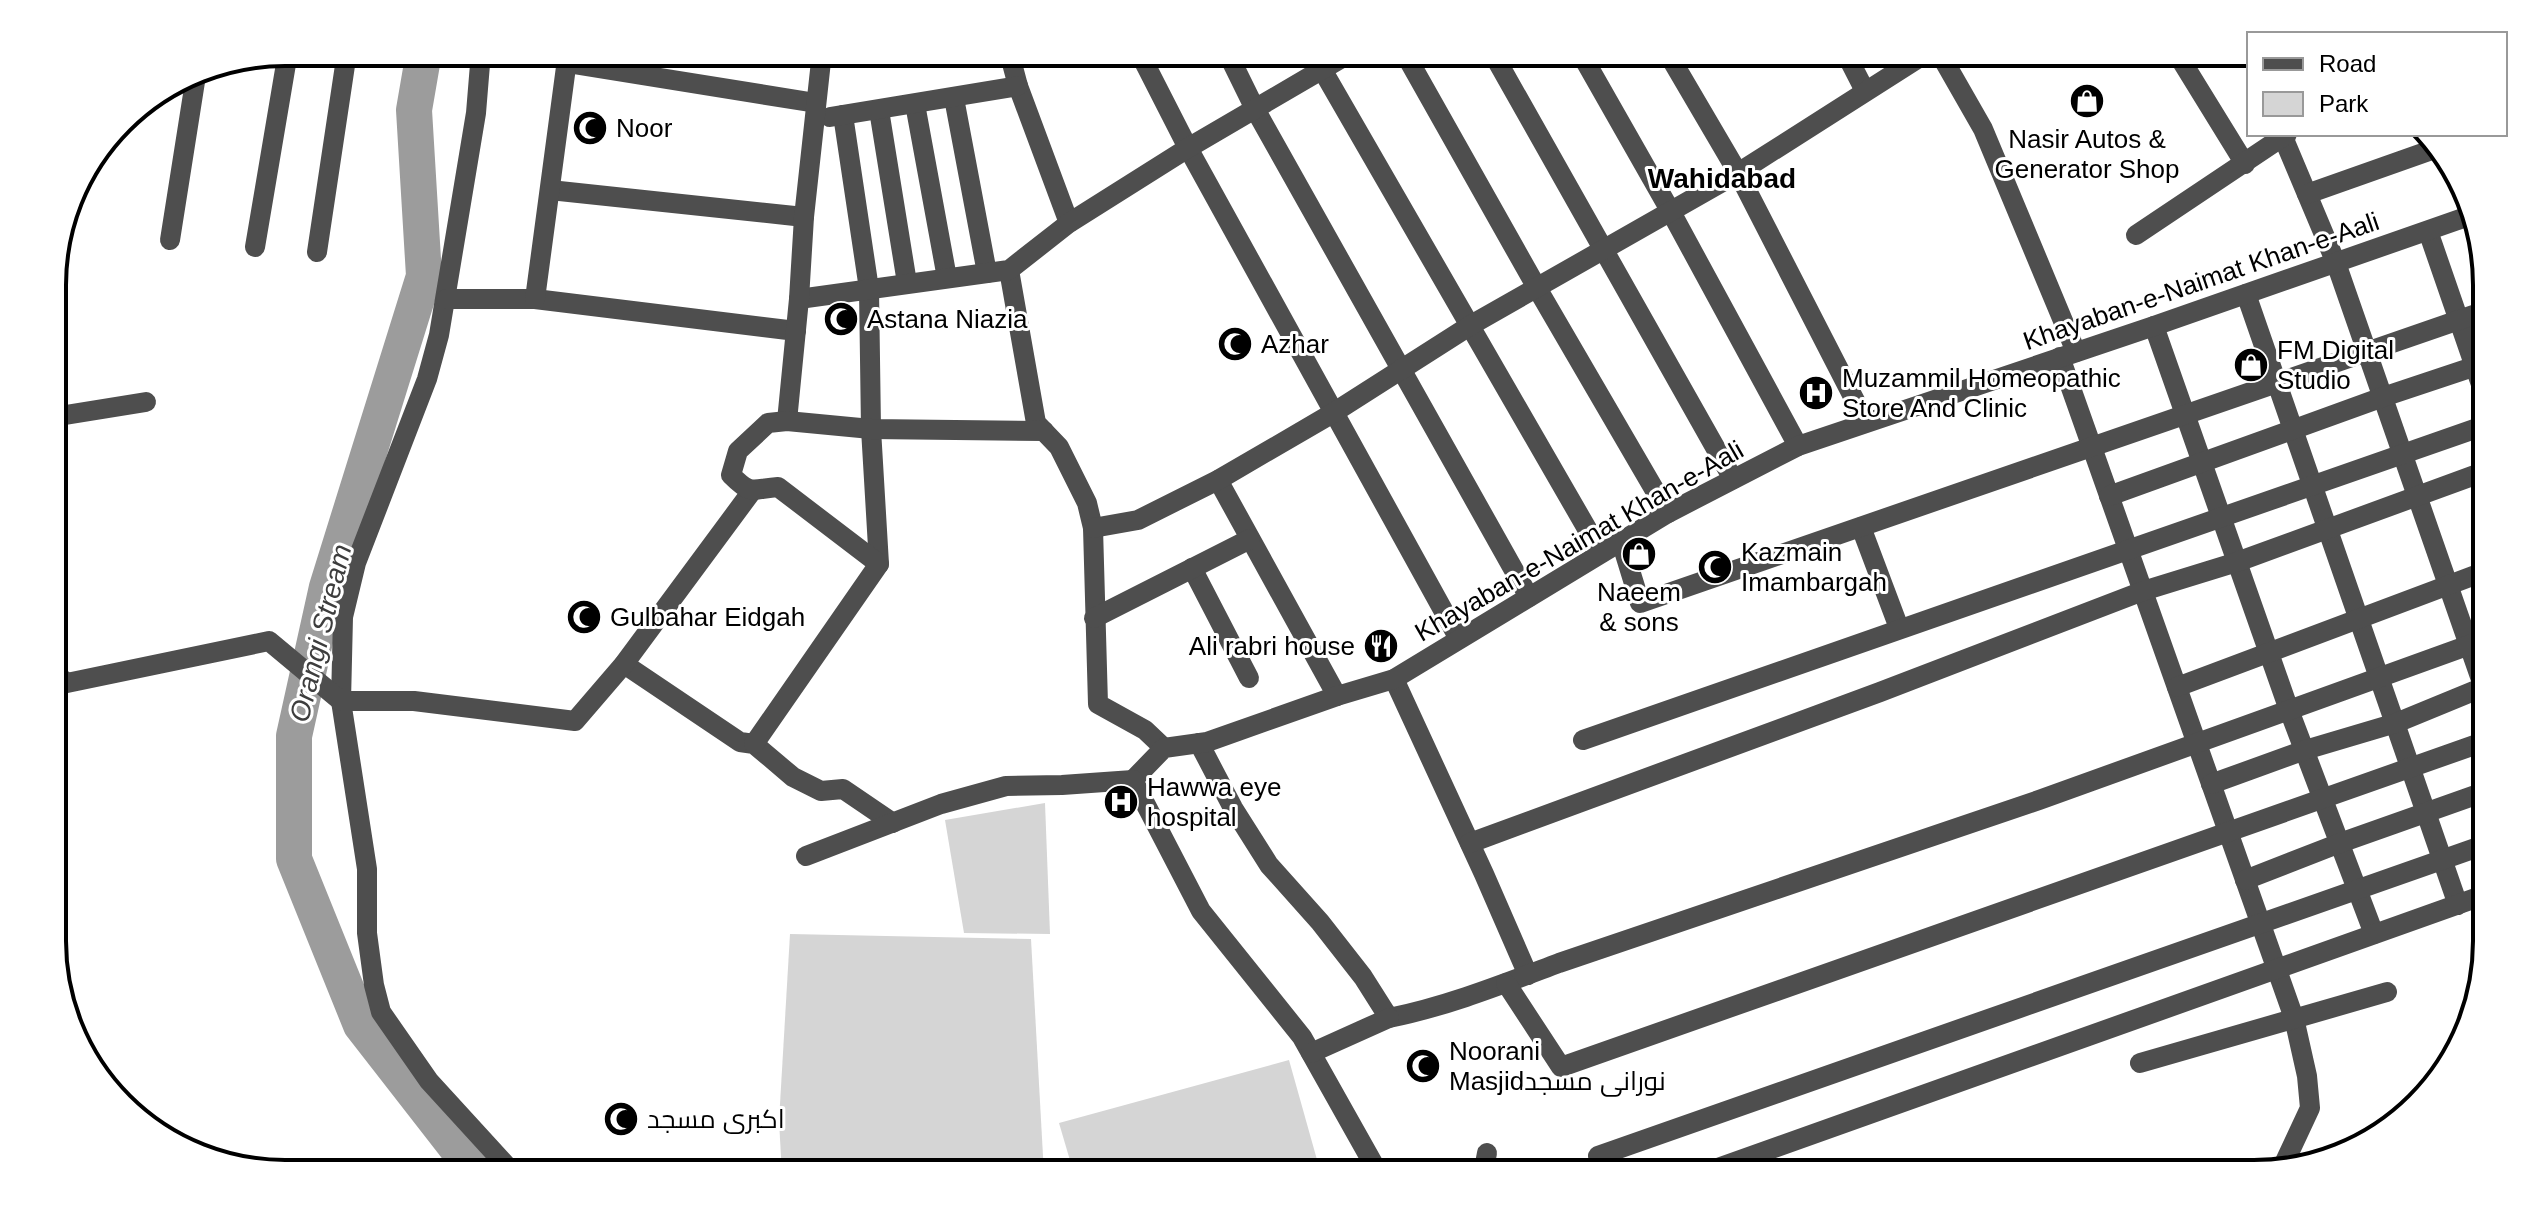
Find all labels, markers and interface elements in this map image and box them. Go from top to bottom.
legend [2247,32,2507,136]
text: Road [2319,50,2376,77]
shop icon: Nasir Autos & Generator Shop [2068,82,2106,120]
text: Park [2319,90,2369,117]
mosque icon: Noor [571,109,609,147]
place label: Noor [616,113,673,143]
place label: Nasir Autos & Generator Shop [1994,124,2180,184]
district label: Wahidabad [1648,163,1796,194]
street label: Khayaban-e-Naimat Khan-e-Aali [2019,206,2383,356]
mosque icon: Astana Niazia [822,300,860,338]
place label: Astana Niazia [867,304,1028,334]
mosque icon: Azhar [1216,325,1254,363]
place label: Azhar [1261,329,1329,359]
place label: FM Digital Studio [2277,335,2394,395]
shop icon: FM Digital Studio [2232,346,2270,384]
place label: Muzammil Homeopathic Store And Clinic [1842,363,2121,423]
hospital icon: Muzammil Homeopathic Store And Clinic [1797,374,1835,412]
street label: Khayaban-e-Naimat Khan-e-Aali [1409,434,1749,648]
shop icon: Naeem & sons [1620,535,1658,573]
place label: Kazmain Imambargah [1741,537,1887,597]
water label: Orangi Stream [283,541,358,725]
mosque icon: Kazmain Imambargah [1696,548,1734,586]
place label: Naeem & sons [1597,577,1681,637]
mosque icon: Gulbahar Eidgah [565,598,603,636]
place label: Gulbahar Eidgah [610,602,805,632]
restaurant icon: Ali rabri house [1362,627,1400,665]
place label: Ali rabri house [1189,631,1355,661]
place label: Hawwa eye hospital [1147,772,1281,832]
hospital icon: Hawwa eye hospital [1102,783,1140,821]
place label: Noorani Masjidنورانی مسجد [1449,1036,1666,1097]
mosque icon: Noorani Masjidنورانی مسجد [1404,1047,1442,1085]
mosque icon: اکبری مسجد [602,1100,640,1138]
place label: اکبری مسجد [647,1104,785,1134]

